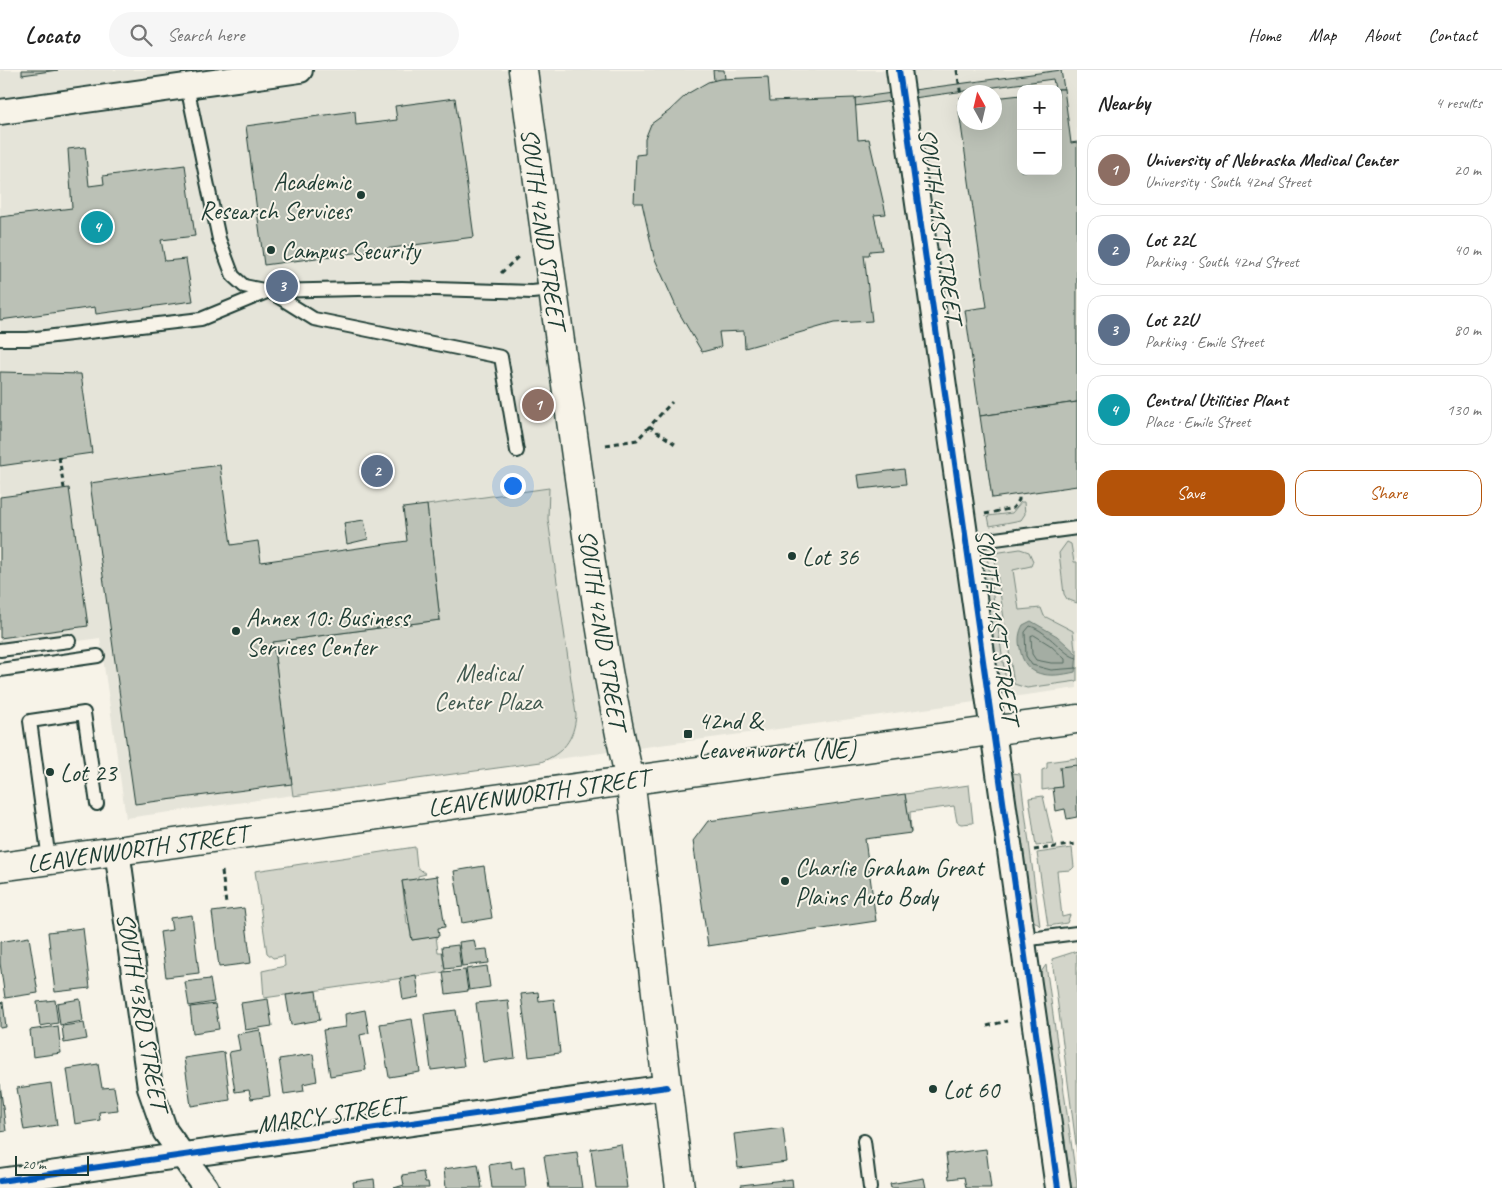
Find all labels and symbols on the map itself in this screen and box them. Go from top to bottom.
north arrow [957,85,1002,130]
street label: SOUTH 42ND STREET [513,126,574,336]
street label: SOUTH 41ST STREET [911,126,970,331]
place label: Academic Research Services [200,166,353,227]
marker: Academic Research Services [355,189,367,201]
pin: 4 [81,208,113,246]
place label: Campus Security [281,235,422,267]
marker: Campus Security [265,244,277,256]
pin: 3 [266,267,298,305]
pin: 1 [522,386,554,424]
pin: 2 [361,452,393,490]
your location [500,473,526,499]
street label: SOUTH 42ND STREET [570,527,635,737]
street label: SOUTH 41ST STREET [968,527,1027,732]
place label: Lot 36 [802,541,859,573]
marker: Lot 36 [786,550,798,562]
place label: Annex 10: Business Services Center [246,602,411,663]
marker: Annex 10: Business Services Center [230,625,242,637]
park label: Medical Center Plaza [434,657,544,718]
place label: 42nd & Leavenworth (NE) [698,705,857,766]
marker: 42nd & Leavenworth (NE) [682,728,694,740]
place label: Lot 23 [60,757,118,789]
street label: LEAVENWORTH STREET [426,761,657,824]
marker: Lot 23 [44,766,56,778]
street label: LEAVENWORTH STREET [25,817,256,880]
place label: Charlie Graham Great Plains Auto Body [795,852,986,913]
marker: Charlie Graham Great Plains Auto Body [779,875,791,887]
street label: SOUTH 43RD STREET [109,910,176,1119]
place label: Lot 60 [943,1074,1001,1106]
marker: Lot 60 [927,1083,939,1095]
street label: MARCY STREET [255,1088,412,1141]
scale bar [15,1153,89,1176]

